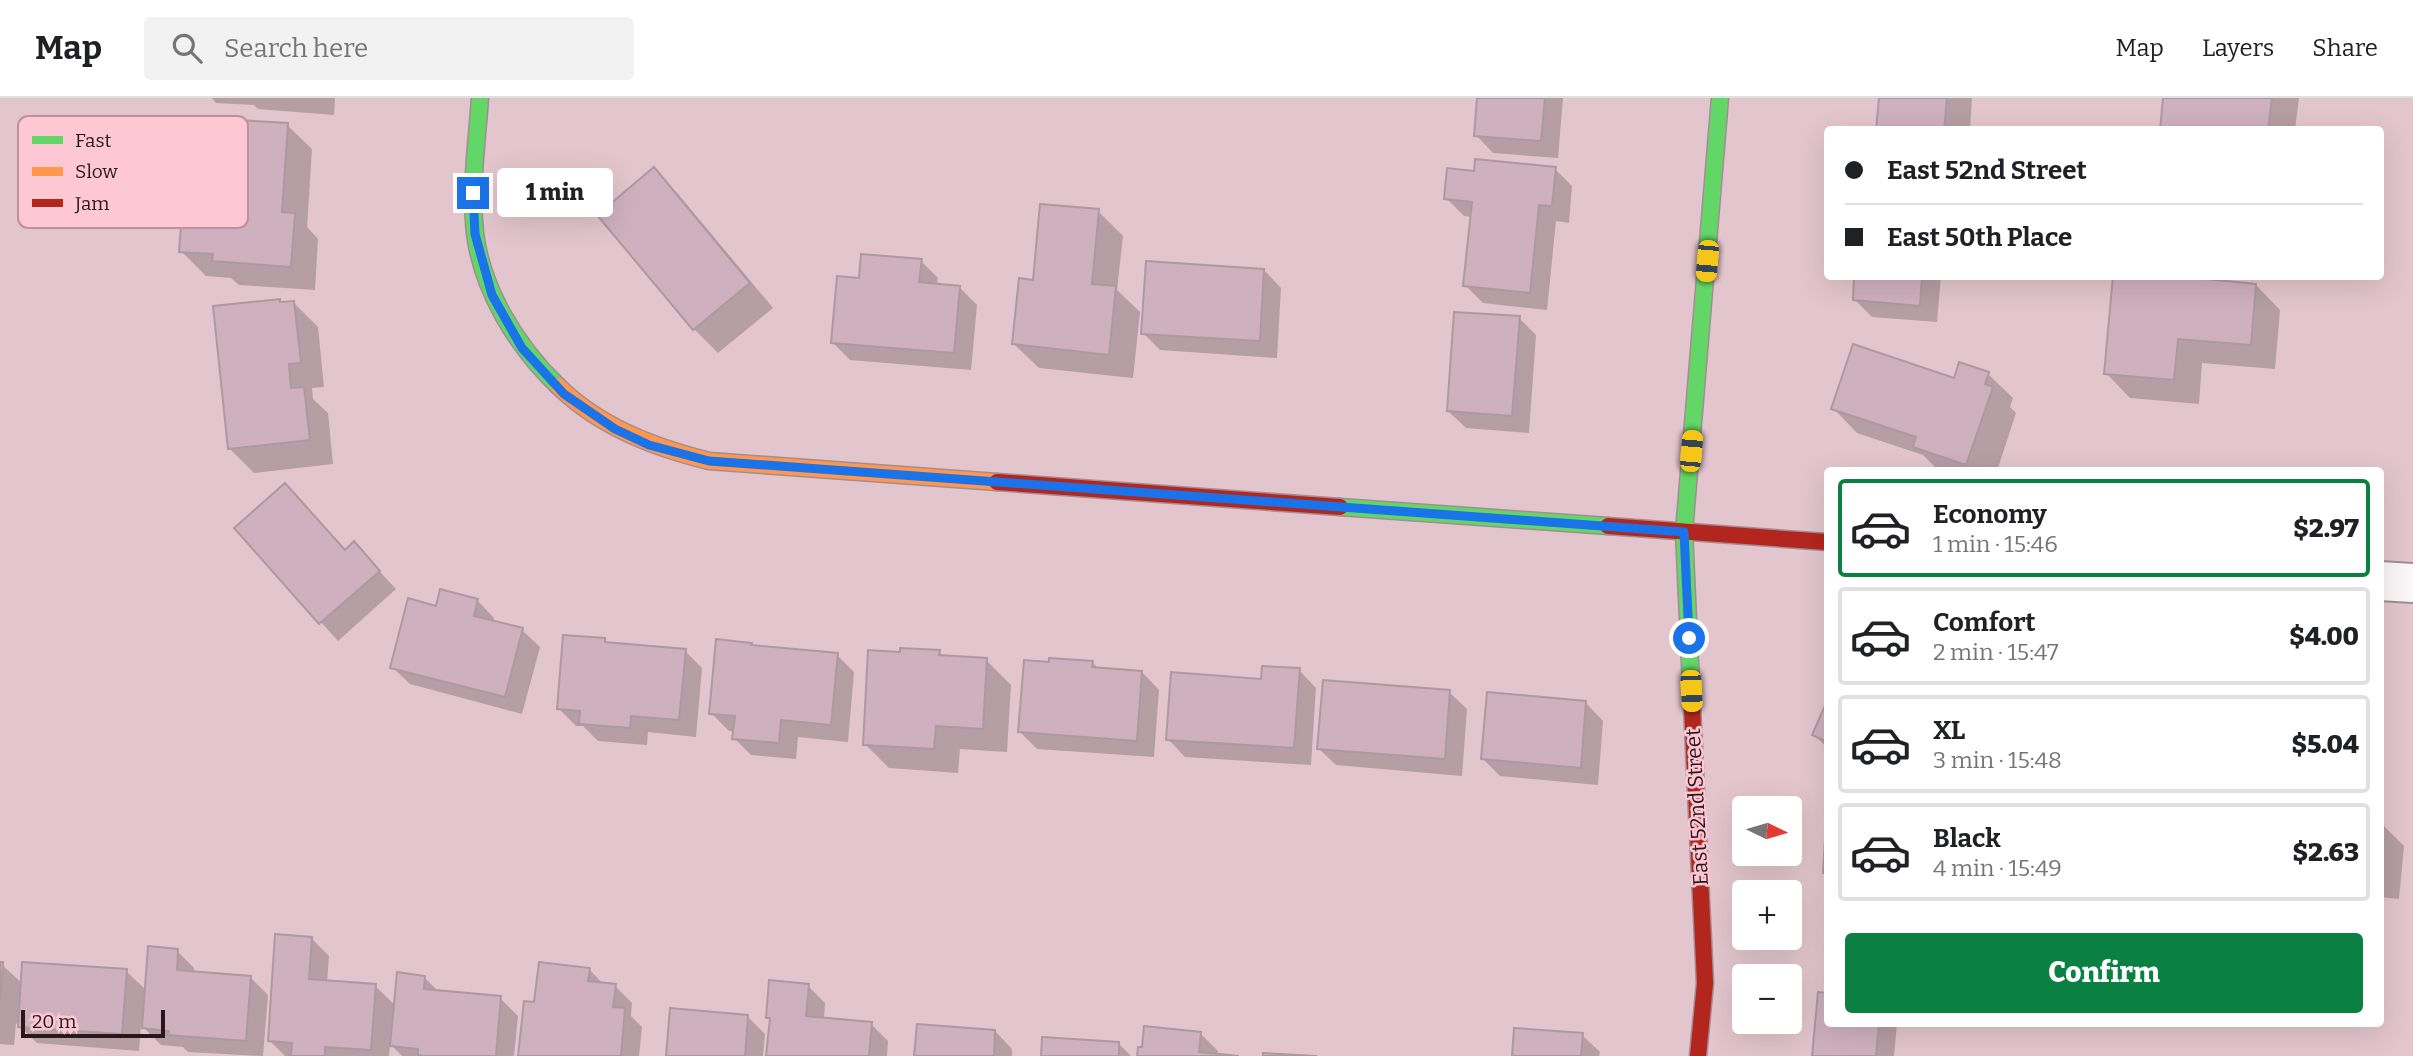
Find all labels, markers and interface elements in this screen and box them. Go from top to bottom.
search box [144,17,634,80]
text: Map [35,28,102,68]
icon: search [168,29,206,67]
text: Search here [224,33,368,64]
text: Map [2116,34,2164,62]
text: Layers [2202,34,2274,62]
text: Share [2312,34,2378,62]
legend [18,116,248,228]
text: Fast [75,129,112,152]
text: East 52nd Street [1887,155,2087,186]
text: Slow [75,160,118,183]
callout: 1 min [498,168,613,217]
route end [457,177,489,209]
text: 1 min [526,178,584,206]
text: Jam [74,192,109,215]
text: East 50th Place [1887,222,2072,253]
car [1695,239,1720,283]
car [1679,429,1704,473]
icon: car [1849,497,1912,560]
text: Economy [1933,499,2047,530]
text: $2.97 [2293,513,2359,544]
text: 1 min · 15:46 [1933,530,2058,558]
icon: car [1849,605,1912,668]
text: Comfort [1933,607,2036,638]
text: $4.00 [2289,621,2359,652]
route start [1673,622,1705,654]
text: 2 min · 15:47 [1933,638,2059,666]
car [1680,669,1703,713]
icon: car [1849,713,1912,776]
text: XL [1933,715,1965,746]
street label: East 52nd Street [1680,727,1714,886]
text: $5.04 [2291,729,2359,760]
text: 3 min · 15:48 [1933,746,2062,774]
north arrow [1732,796,1802,866]
map controls [1732,796,1802,1034]
icon: car [1849,821,1912,884]
text: Black [1933,823,2001,854]
text: $2.63 [2292,837,2359,868]
text: 4 min · 15:49 [1933,854,2062,882]
button: + [1732,880,1802,950]
button: Confirm [1845,933,2363,1013]
button: − [1732,964,1802,1034]
scale bar [21,1007,164,1039]
text: 20 m [32,1010,76,1033]

